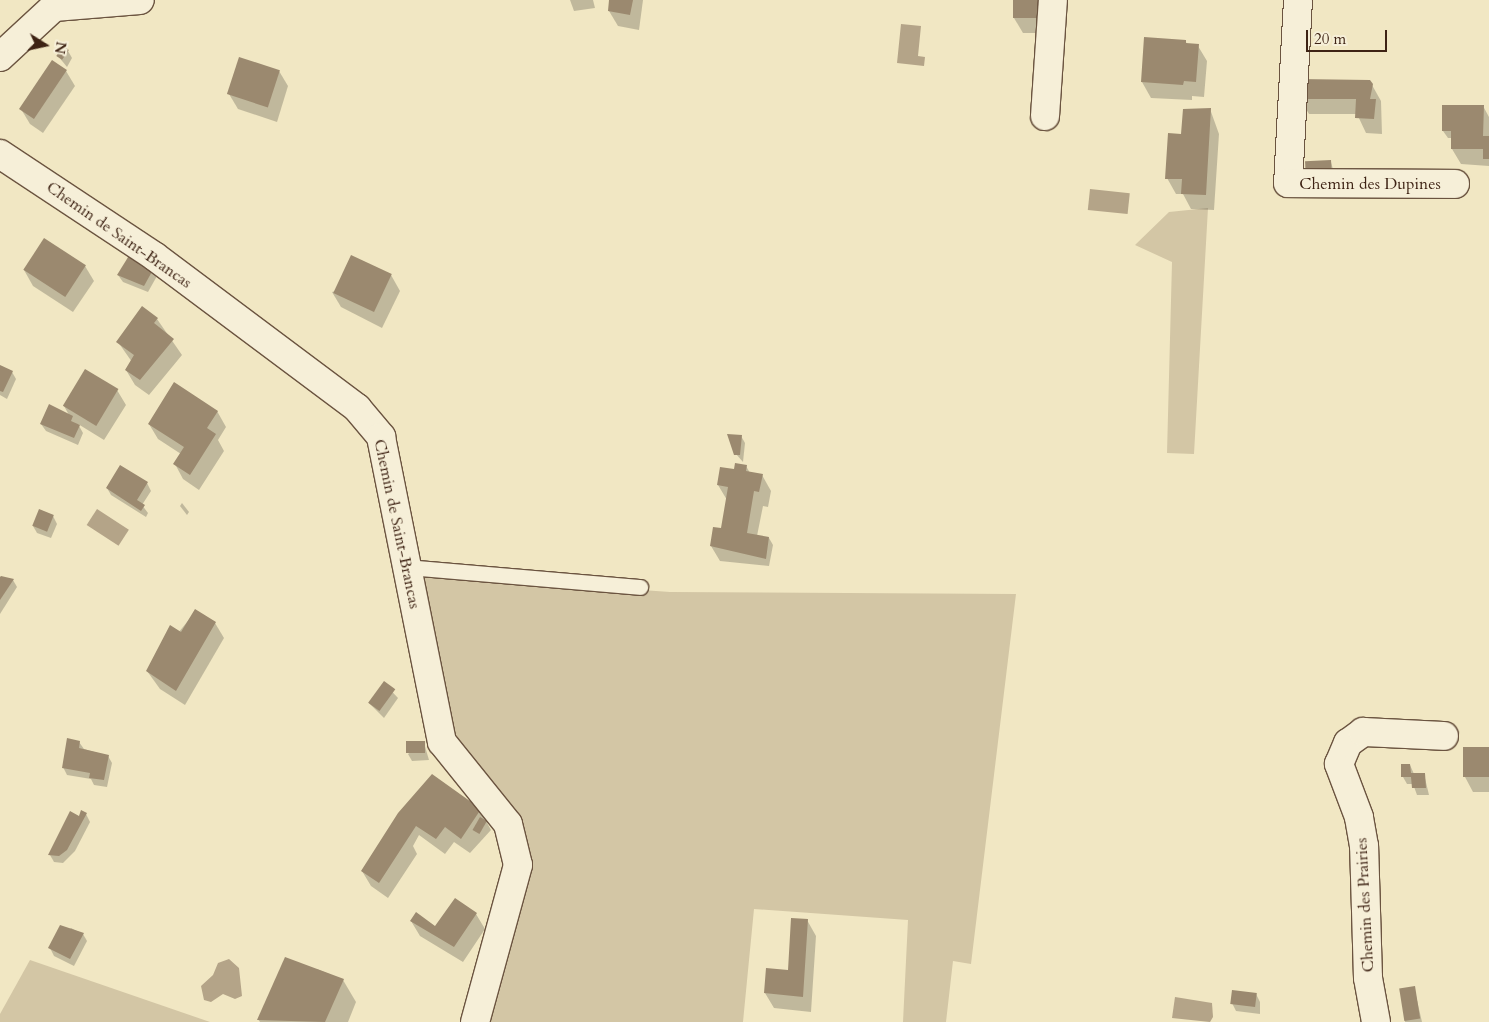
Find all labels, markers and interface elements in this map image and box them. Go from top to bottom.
north arrow [20,20,70,70]
scale bar [1309,20,1390,52]
text: 20 m [1314,29,1346,49]
text: N [50,40,71,55]
street label: Chemin des Dupines [1299,174,1441,194]
street label: Chemin de Saint-Brancas [43,178,195,292]
street label: Chemin de Saint-Brancas [370,438,424,610]
street label: Chemin des Prairies [1352,837,1378,973]

